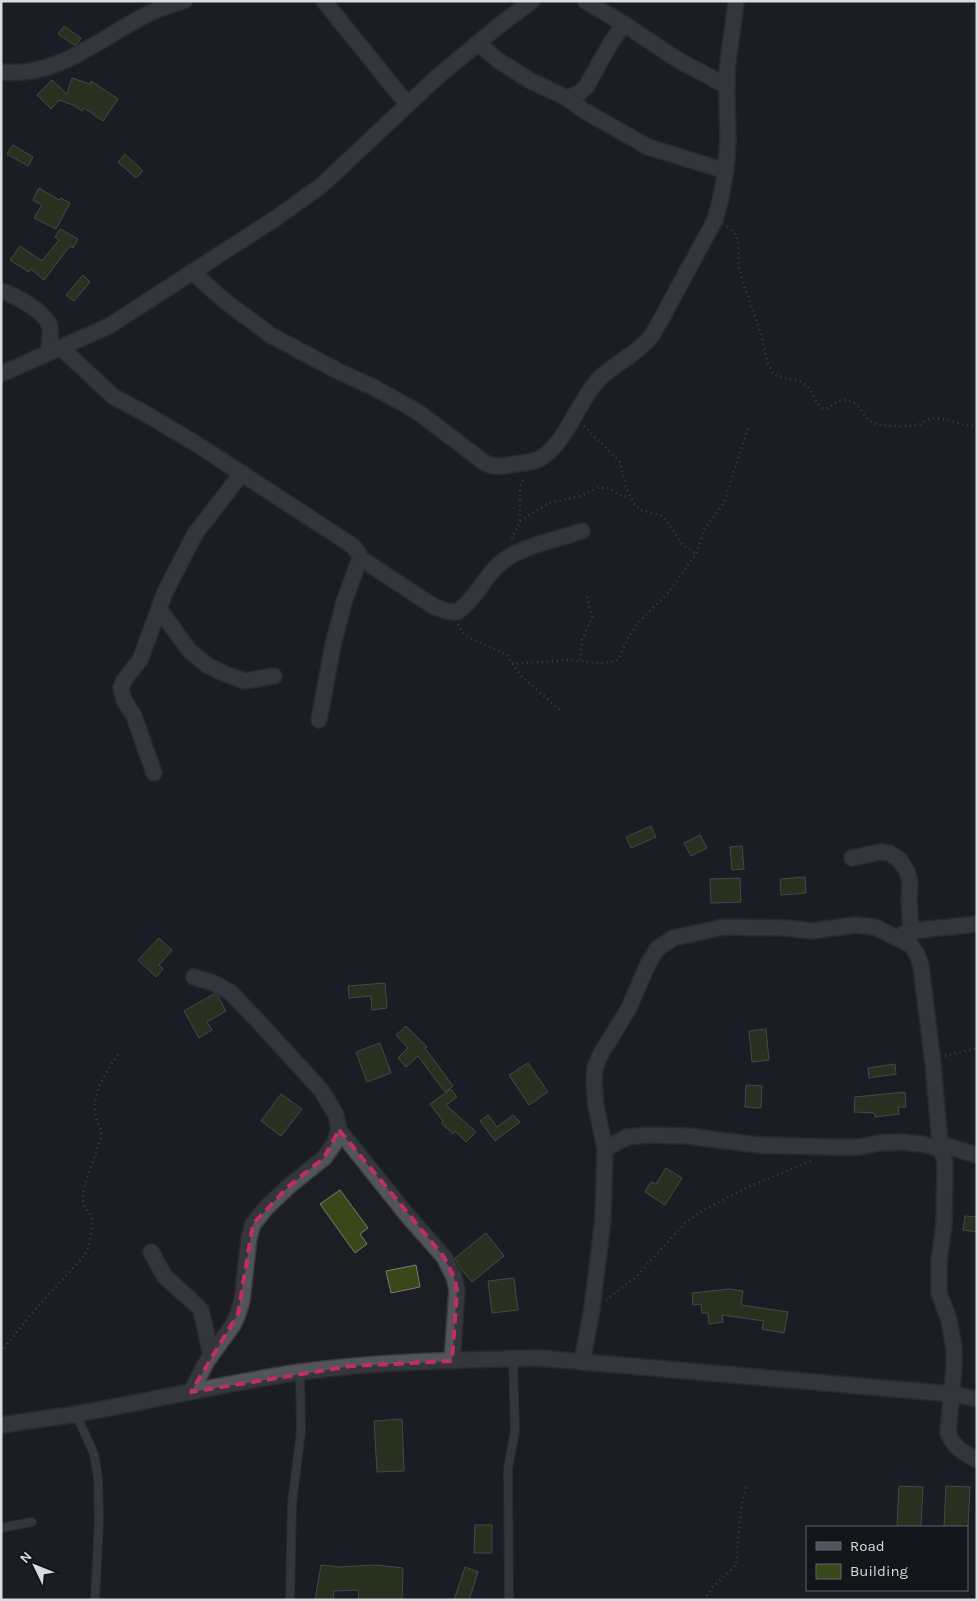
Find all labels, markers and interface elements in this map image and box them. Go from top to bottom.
legend [806,1526,968,1591]
text: Road [850,1537,885,1555]
north arrow [10,1541,60,1591]
text: N [16,1548,36,1567]
text: Building [850,1562,908,1580]

